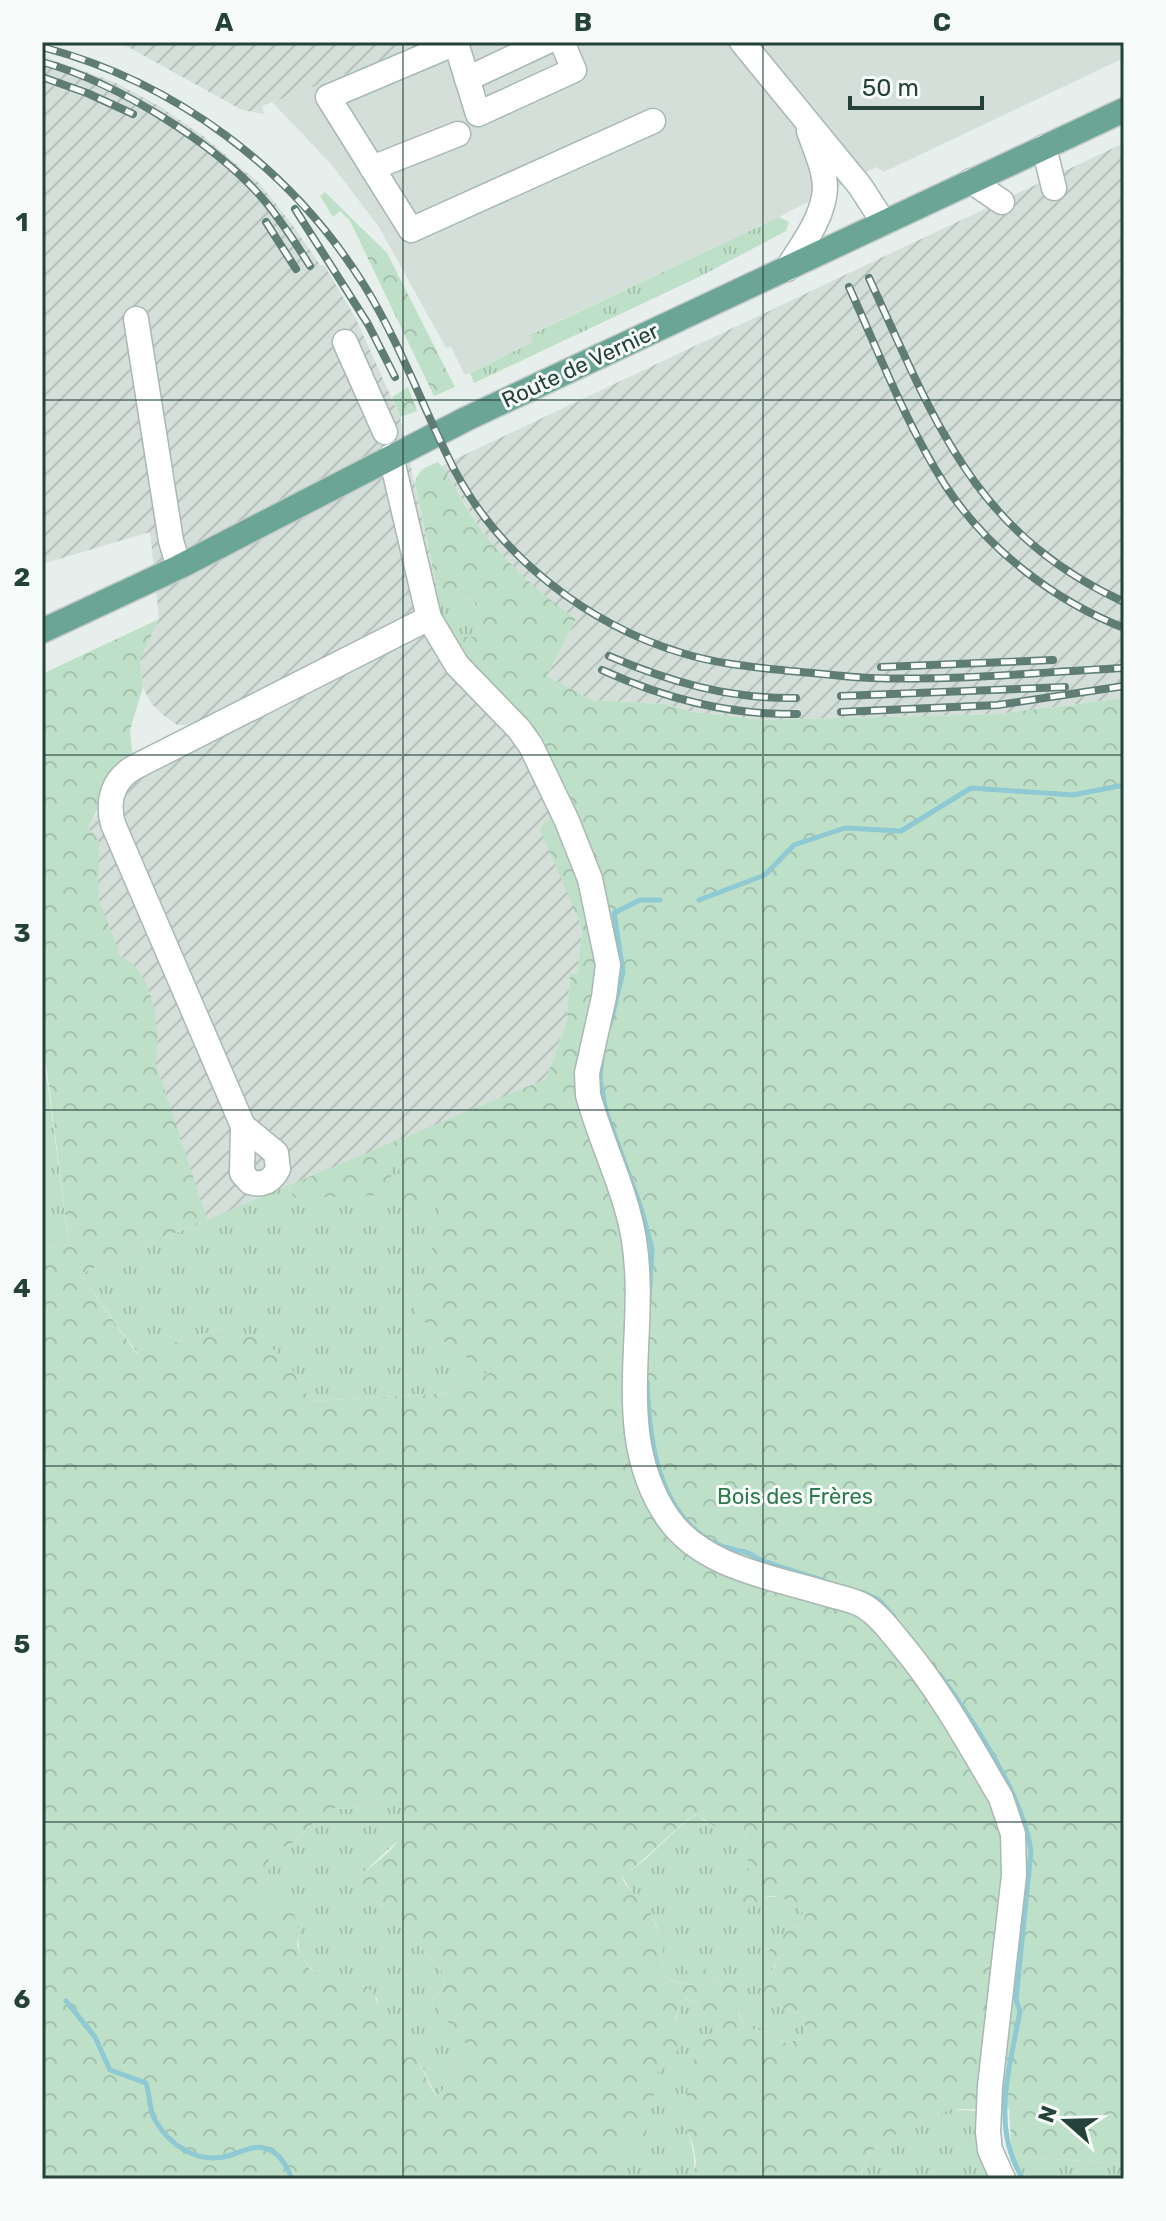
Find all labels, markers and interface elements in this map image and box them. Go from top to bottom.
text: A [215,7,234,38]
text: B [574,7,592,38]
text: C [933,7,951,38]
scale bar [850,60,982,110]
text: 50 m [862,74,919,102]
text: 1 [16,207,28,238]
street label: Route de Vernier [497,317,664,414]
text: 2 [14,562,30,593]
text: 3 [13,918,31,949]
text: 4 [13,1273,31,1304]
park label: Bois des Frères [717,1483,873,1510]
text: 5 [14,1629,30,1660]
text: 6 [14,1984,31,2015]
north arrow [1026,2081,1106,2161]
text: N [1032,2102,1063,2126]

